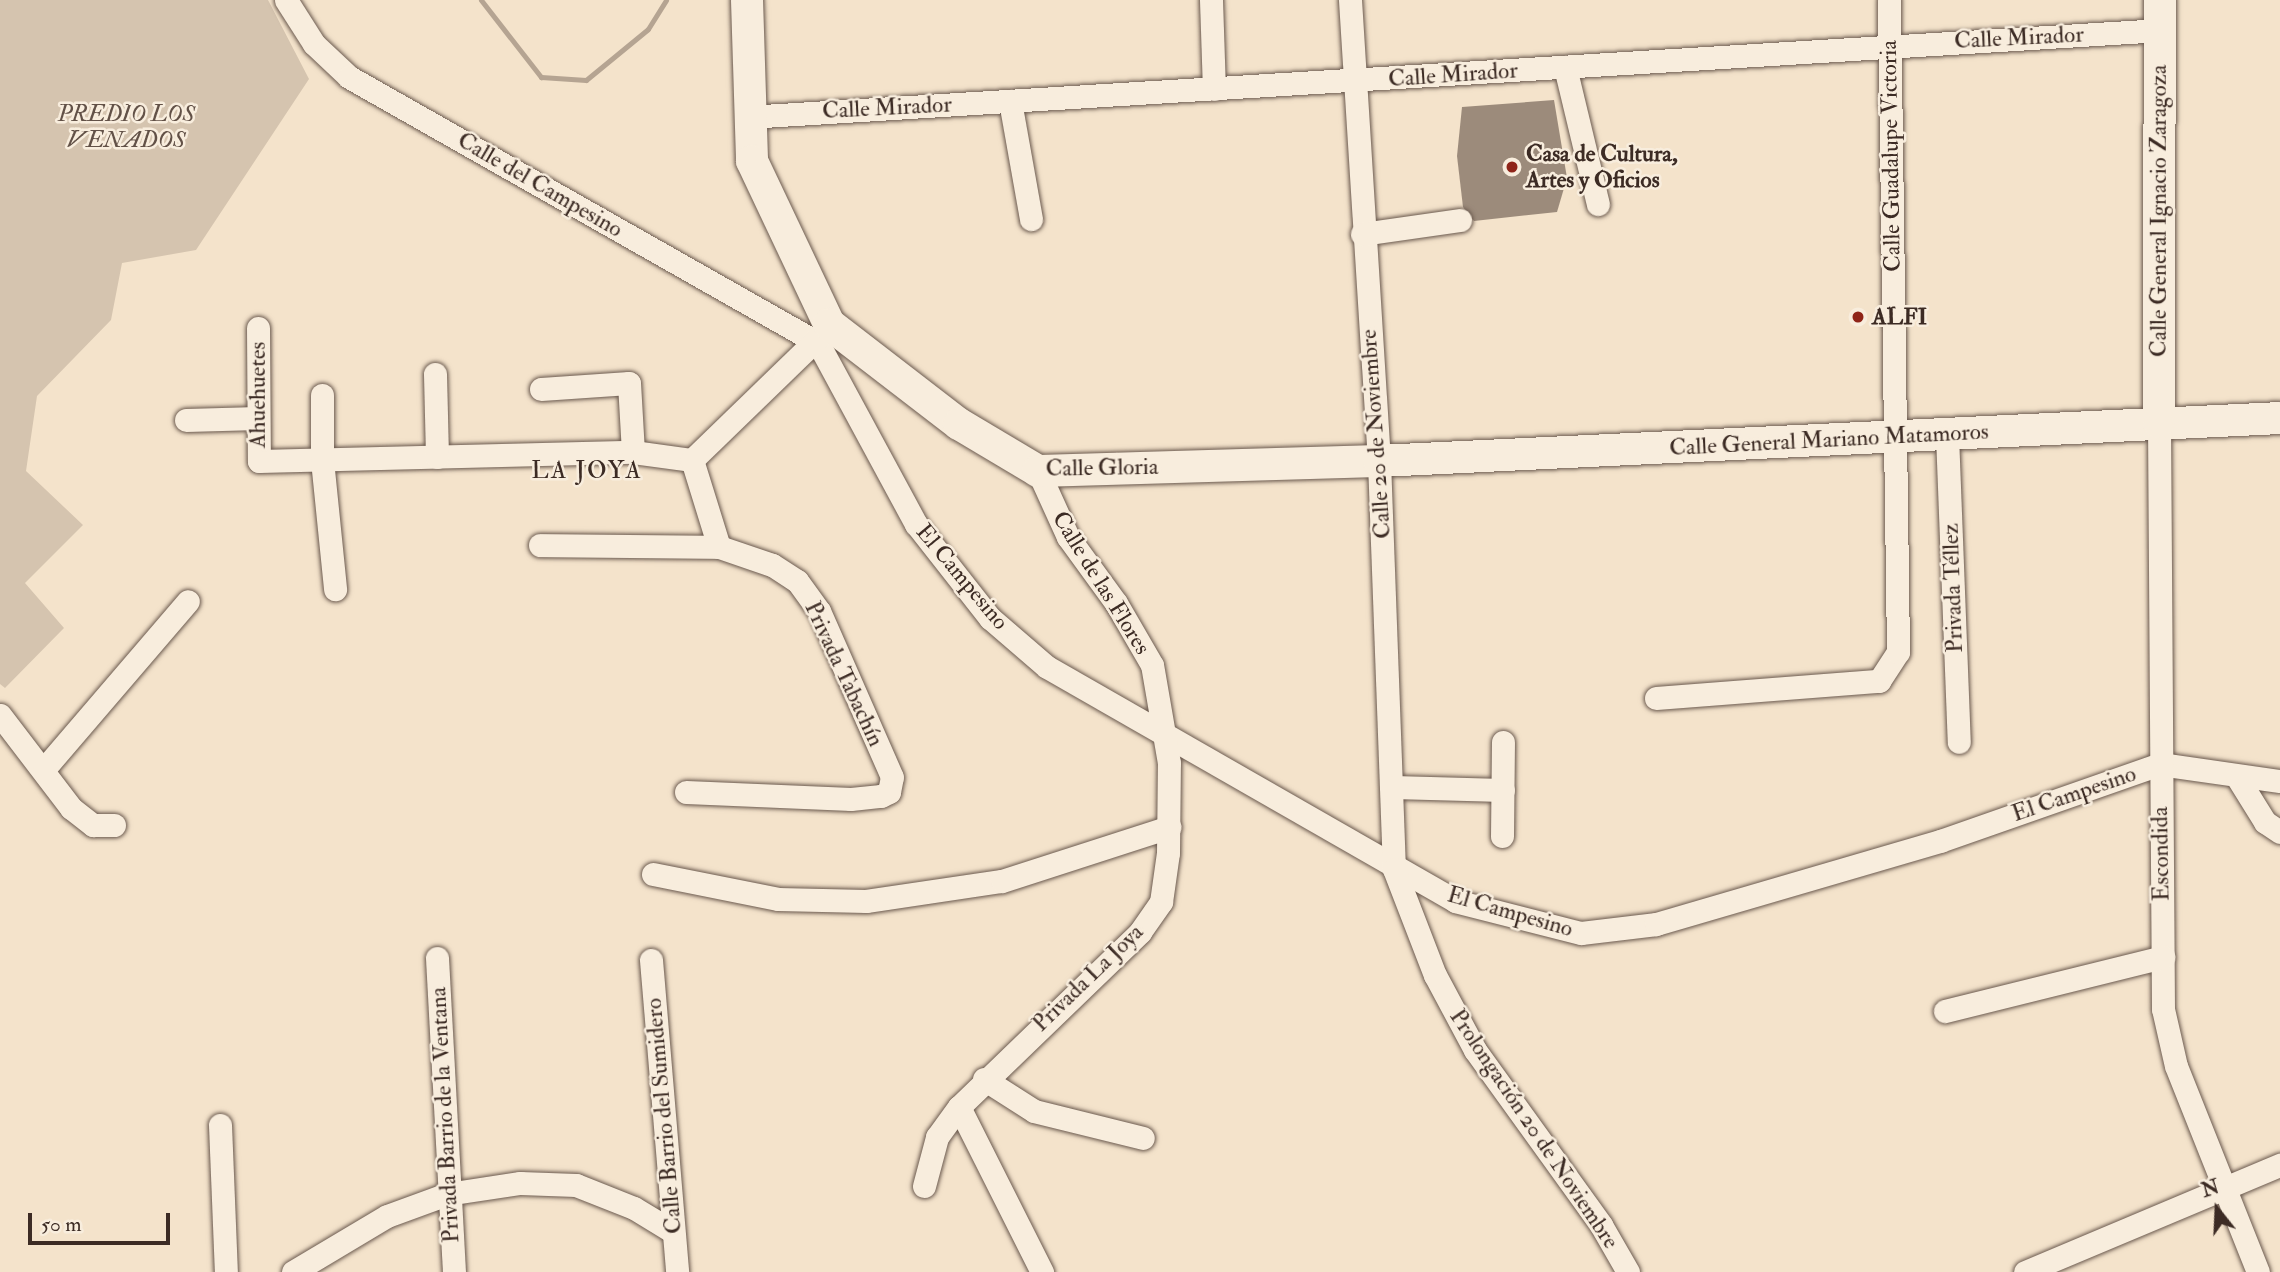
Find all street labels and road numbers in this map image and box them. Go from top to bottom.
street label: Calle Mirador [1954,21,2084,55]
street label: Calle Guadalupe Victoria [1875,40,1907,272]
street label: Calle Mirador [1387,57,1519,93]
street label: Calle General Ignacio Zaragoza [2145,65,2173,357]
street label: Calle Mirador [822,91,952,125]
street label: Calle del Campesino [453,127,627,243]
street label: Calle 20 de Noviembre [1355,328,1397,540]
street label: Ahuehuetes [244,342,272,448]
street label: Calle General Mariano Matamoros [1669,418,1989,462]
street label: Calle Gloria [1045,453,1159,483]
street label: Calle de las Flores [1046,506,1156,660]
street label: El Campesino [910,519,1014,635]
street label: Privada Téllez [1937,523,1969,653]
street label: Privada Tabachín [798,597,890,751]
street label: El Campesino [2008,760,2140,828]
street label: Escondida [2146,806,2176,902]
street label: El Campesino [1444,881,1576,943]
street label: Privada La Joya [1027,918,1149,1038]
street label: Privada Barrio de la Ventana [425,986,465,1244]
street label: Calle Barrio del Sumidero [640,997,688,1235]
street label: Prolongación 20 de Noviembre [1443,1004,1625,1254]

